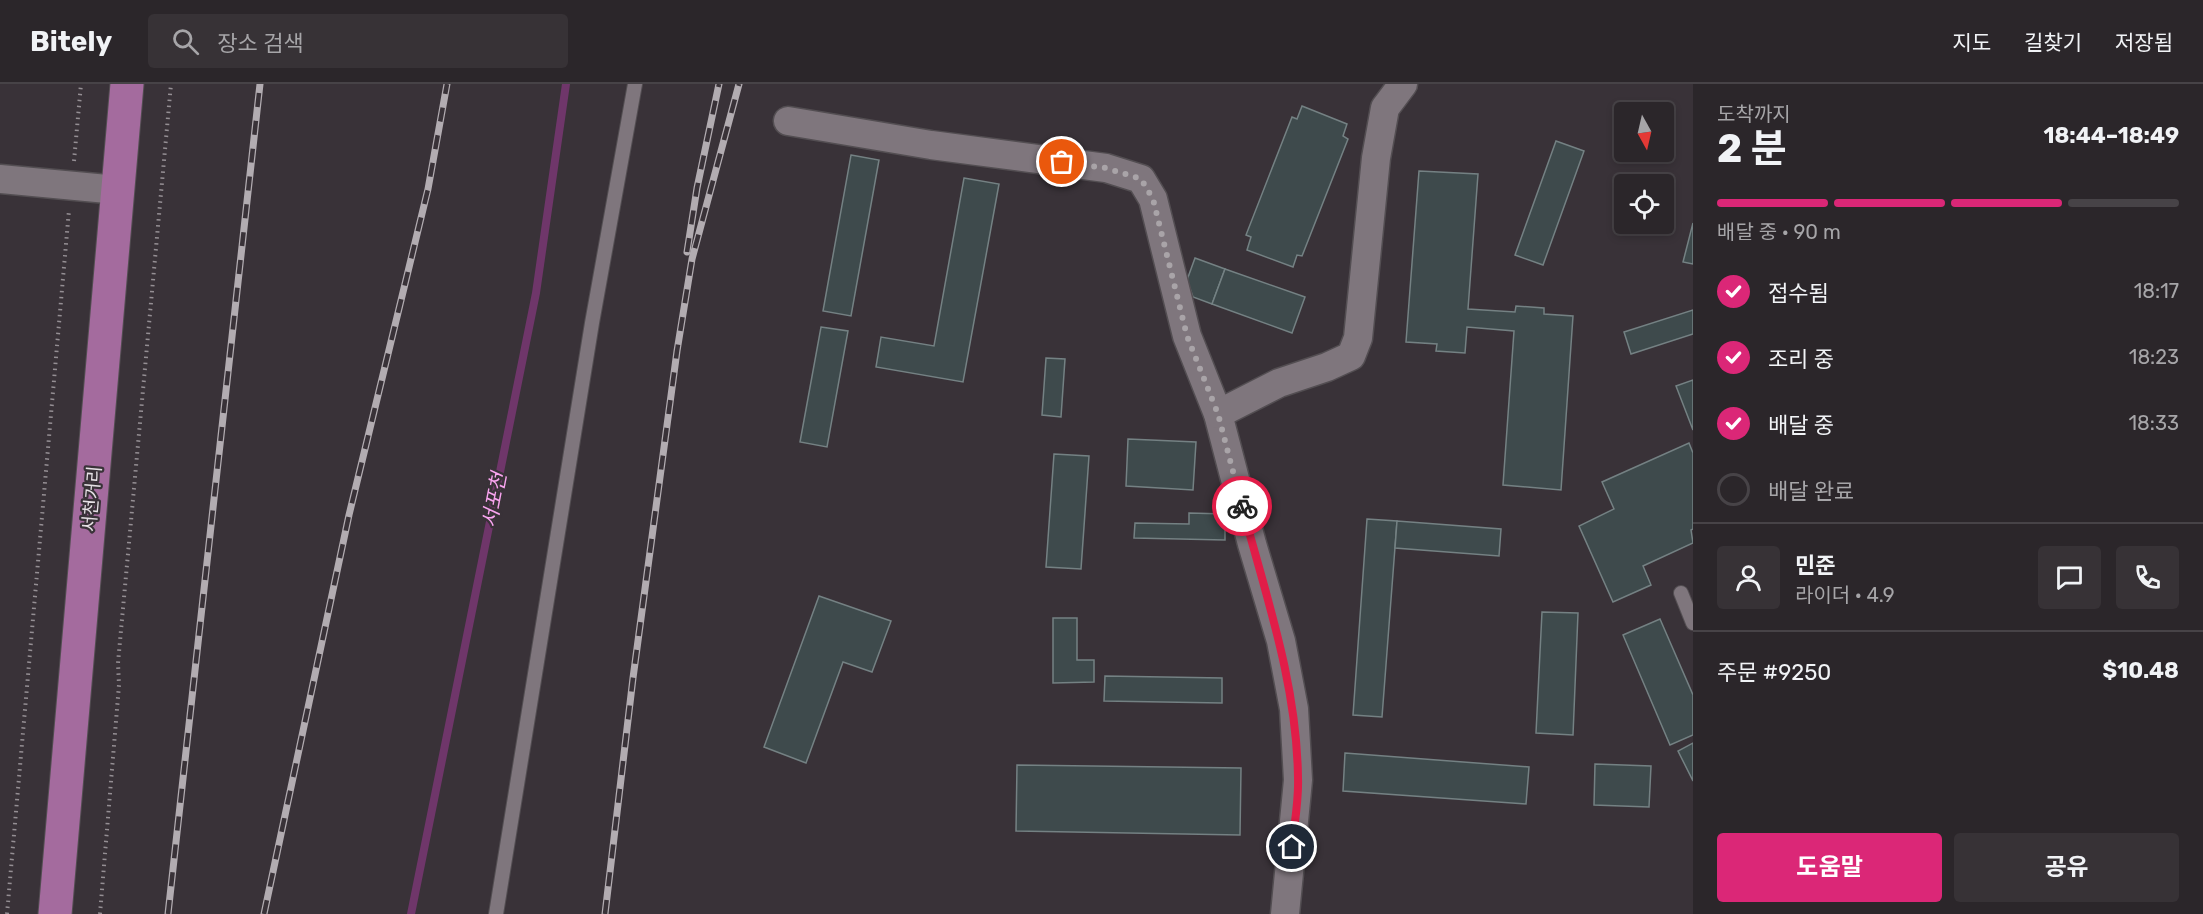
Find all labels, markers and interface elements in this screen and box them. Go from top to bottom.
search box [148,14,568,68]
text: Bitely [30,25,112,58]
icon: search [169,25,202,58]
text: 장소 검색 [217,30,304,57]
text: 지도 [1952,30,1991,55]
text: 길찾기 [2024,30,2082,55]
text: 저장됨 [2115,30,2173,55]
north arrow [1614,102,1674,162]
map controls [1614,102,1674,234]
text: 도착까지 [1717,102,1791,126]
text: 18:44–18:49 [2044,122,2179,149]
text: 2 분 [1717,126,1787,172]
pin [1036,136,1087,187]
icon: bag [1045,145,1078,178]
button: locate [1614,174,1674,234]
text: 배달 중 · 90 m [1717,220,1841,244]
icon: check [1717,275,1750,308]
text: 18:17 [2134,279,2179,303]
text: 접수됨 [1768,280,1829,307]
icon: check [1717,341,1750,374]
text: 18:23 [2129,345,2179,369]
text: 조리 중 [1768,346,1834,373]
icon: check [1717,407,1750,440]
text: 18:33 [2129,411,2179,435]
text: 배달 중 [1768,412,1834,439]
street label: 서천거리 [78,465,106,533]
water label: 서포천 [477,468,512,529]
courier [1212,476,1272,536]
text: 배달 완료 [1768,478,1854,505]
icon: bike [1226,490,1259,523]
button: person [1717,546,1780,609]
button: chat [2038,546,2101,609]
button: phone [2116,546,2179,609]
text: 민준 [1795,552,1835,579]
text: 라이더 · 4.9 [1795,583,1895,607]
text: $10.48 [2103,657,2179,684]
text: 주문 #9250 [1717,659,1831,686]
pin [1266,821,1317,872]
icon: home [1275,830,1308,863]
button: 도움말 [1717,833,1942,902]
button: 공유 [1954,833,2179,902]

